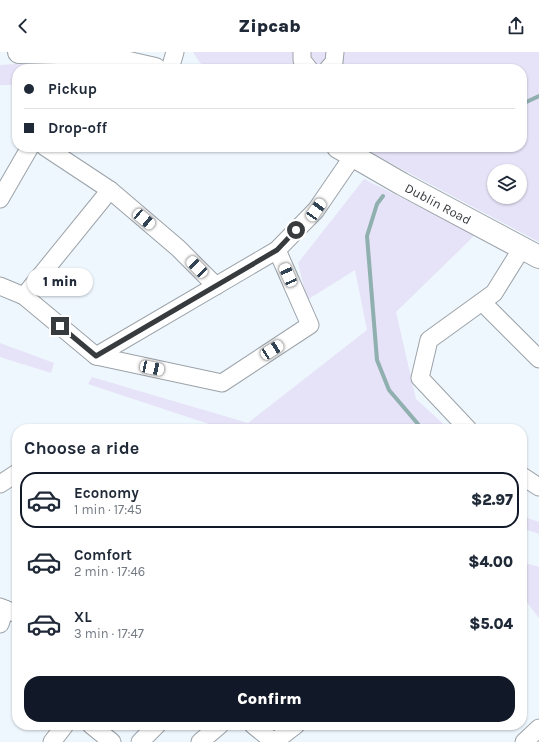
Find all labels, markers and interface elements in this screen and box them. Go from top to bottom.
icon: back [12,15,34,37]
text: Zipcab [238,15,301,37]
icon: share [505,15,527,37]
text: Pickup [48,80,97,98]
text: Drop-off [48,119,107,137]
map controls [487,164,527,204]
button: layers [487,164,527,204]
street label: Dublin Road [402,180,474,227]
car [304,197,328,223]
car [131,207,157,231]
route start [287,221,305,239]
car [184,254,210,280]
car [278,262,298,288]
callout: 1 min [27,268,93,296]
text: 1 min [43,274,77,289]
route end [51,317,69,335]
car [259,338,285,362]
car [139,360,165,376]
text: Choose a ride [24,437,139,459]
icon: car [26,482,62,518]
text: Economy [74,484,139,502]
text: $2.97 [471,491,513,509]
text: 1 min · 17:45 [74,502,142,517]
icon: car [26,544,62,580]
text: Comfort [74,546,132,564]
text: $4.00 [468,553,513,571]
text: 2 min · 17:46 [74,564,145,579]
icon: car [26,606,62,642]
text: XL [74,608,92,626]
text: $5.04 [469,615,513,633]
text: 3 min · 17:47 [74,626,144,641]
button: Confirm [24,676,515,722]

